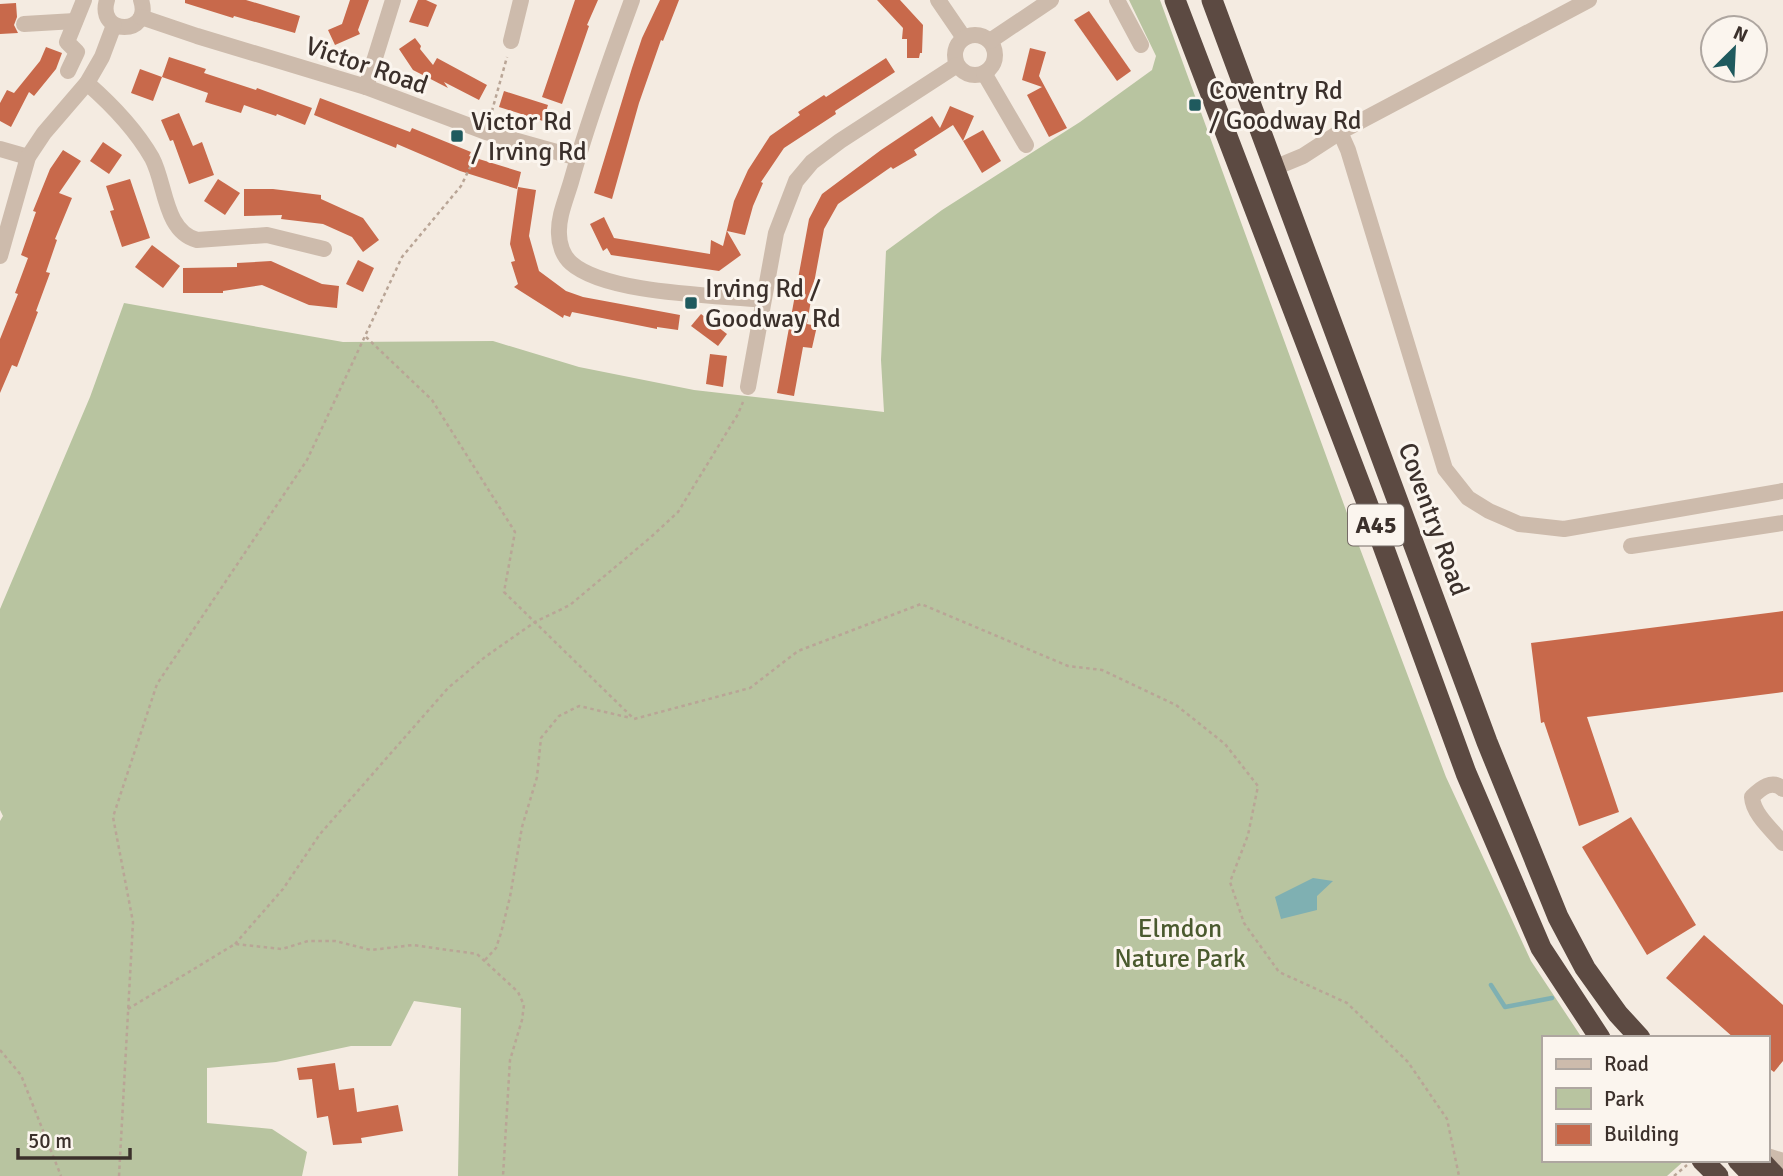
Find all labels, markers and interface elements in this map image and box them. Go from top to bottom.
north arrow [1699,14,1769,84]
text: N [1730,21,1751,48]
street label: Victor Road [301,30,432,102]
place label: Coventry Rd / Goodway Rd [1209,75,1362,137]
marker: Coventry Rd / Goodway Rd [1187,97,1203,113]
place label: Victor Rd / Irving Rd [471,106,587,168]
marker: Victor Rd / Irving Rd [449,128,465,144]
place label: Irving Rd / Goodway Rd [705,273,841,335]
marker: Irving Rd / Goodway Rd [683,295,699,311]
street label: Coventry Road [1391,439,1476,600]
road number: A45 [1348,504,1404,546]
park label: Elmdon Nature Park [1114,913,1246,975]
legend [1542,1036,1769,1162]
text: Road [1604,1051,1649,1077]
text: Park [1604,1086,1645,1112]
scale bar [18,1116,130,1160]
text: Building [1604,1121,1679,1147]
text: 50 m [28,1128,72,1154]

